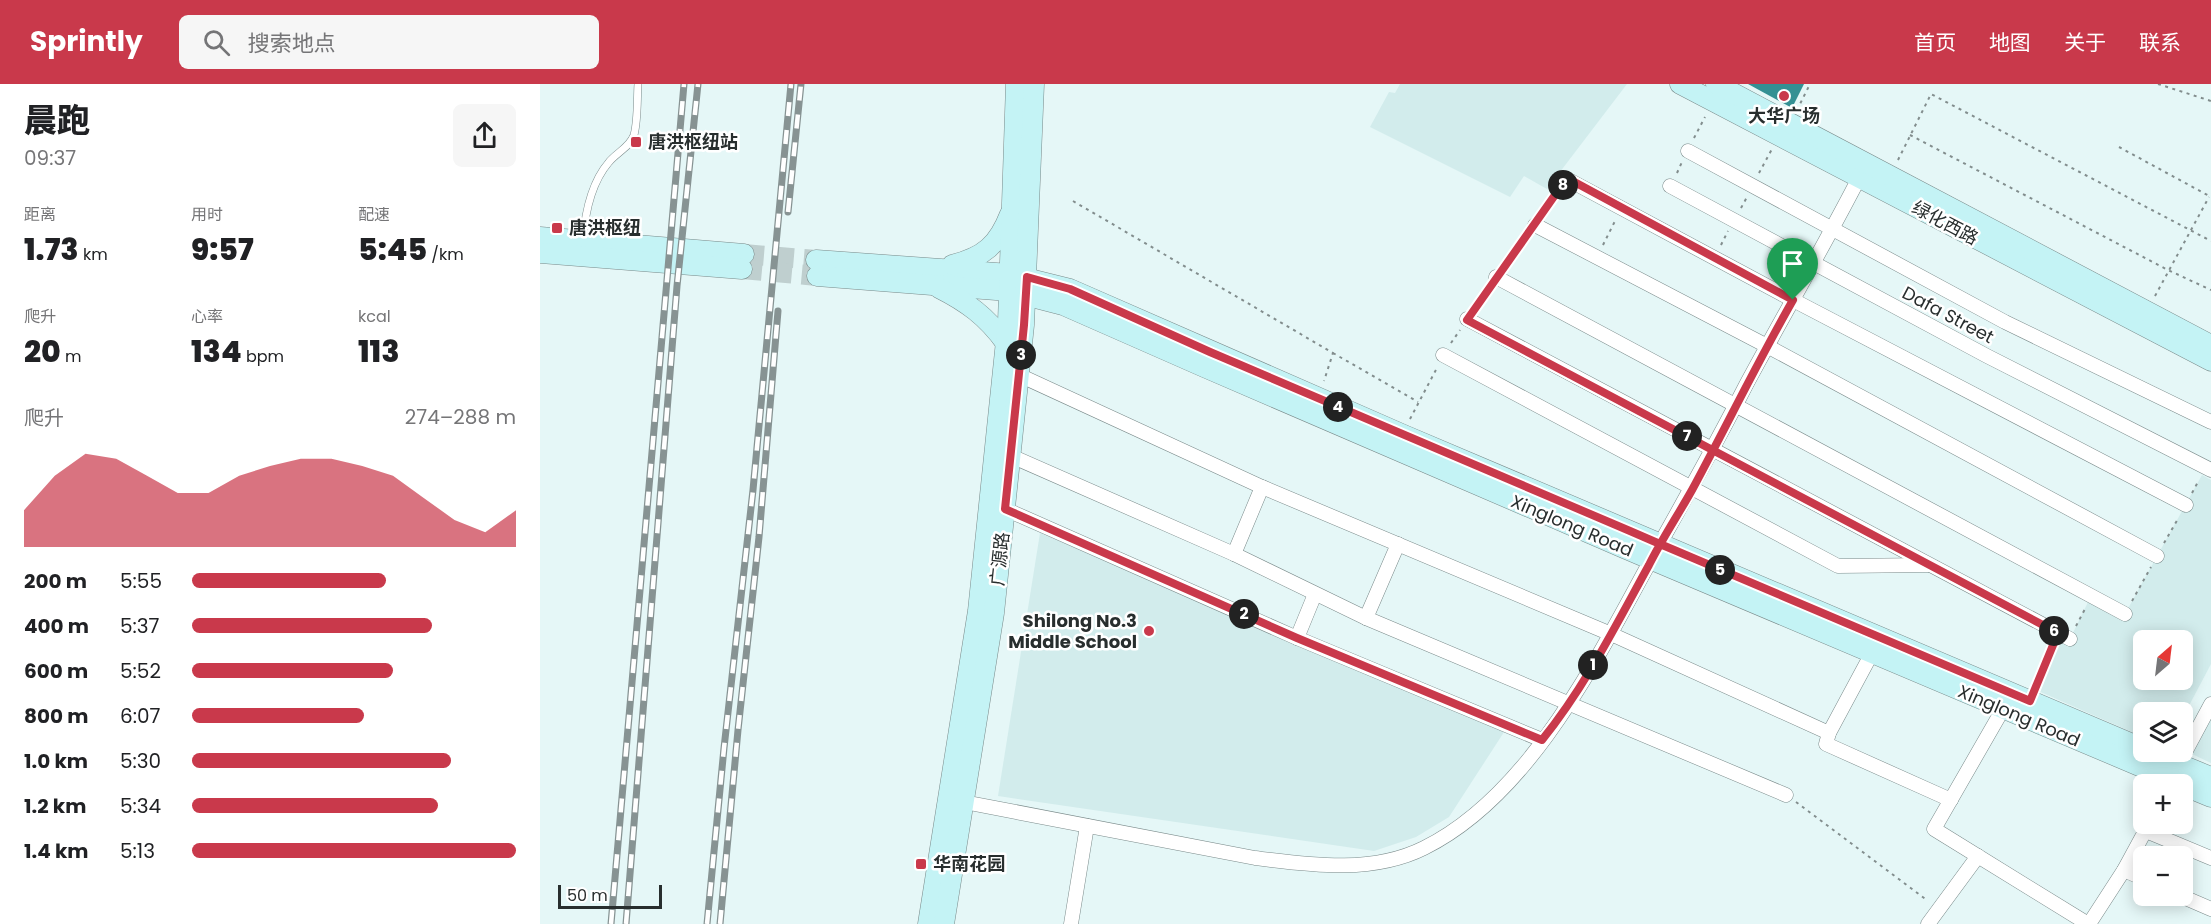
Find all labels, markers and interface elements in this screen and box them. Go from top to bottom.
search box [179,15,599,69]
text: Sprintly [30,22,143,61]
icon: search [200,26,233,59]
text: 搜索地点 [248,28,336,59]
text: 首页 [1914,28,1956,57]
text: 地图 [1989,28,2031,57]
text: 关于 [2064,28,2106,57]
text: 联系 [2139,28,2181,57]
marker: 大华广场 [1777,89,1791,103]
text: 晨跑 [24,97,90,144]
place label: 大华广场 [1748,103,1820,128]
button: share [453,104,516,167]
place label: 唐洪枢纽站 [648,129,738,154]
marker: 唐洪枢纽站 [629,135,643,149]
text: 09:37 [24,144,76,172]
pin: 8 [1548,170,1578,200]
text: 8 [1558,173,1568,196]
street label: 绿化西路 [1908,195,1983,250]
text: 距离 [24,203,56,226]
text: 用时 [191,203,223,226]
text: 配速 [358,203,390,226]
place label: 唐洪枢纽 [569,215,641,240]
marker: 唐洪枢纽 [550,221,564,235]
text: 1.73 [24,228,79,271]
text: 9:57 [191,228,254,271]
text: 5:45 [358,228,427,271]
pin [1767,238,1818,300]
text: km [79,243,108,266]
text: /km [427,243,464,266]
icon: arrive [1776,247,1809,280]
street label: Dafa Street [1898,280,1998,349]
text: 爬升 [24,305,56,328]
text: 心率 [191,305,223,328]
text: kcal [358,305,391,328]
text: 20 [24,330,61,373]
text: 134 [191,330,242,373]
text: 113 [358,330,400,373]
pin: 3 [1006,340,1036,370]
text: 3 [1016,343,1026,366]
text: m [61,345,82,368]
text: bpm [242,345,284,368]
pin: 4 [1323,392,1353,422]
text: 4 [1333,395,1343,418]
text: 274–288 m [405,403,516,431]
text: 爬升 [24,404,64,432]
pin: 7 [1672,421,1702,451]
text: 7 [1683,424,1691,447]
street label: Xinglong Road [1507,489,1637,563]
street label: 广源路 [984,531,1015,587]
pin: 5 [1705,555,1735,585]
text: 5 [1715,558,1725,581]
text: 200 m [24,567,87,595]
text: 5:55 [120,567,162,595]
pin: 2 [1229,599,1259,629]
text: 2 [1239,602,1249,625]
place label: Shilong No.3 Middle School [1008,608,1137,654]
text: 400 m [24,612,89,640]
text: 5:37 [120,612,160,640]
pin: 6 [2039,616,2069,646]
text: 6 [2049,619,2059,642]
marker: Shilong No.3 Middle School [1142,624,1156,638]
north arrow [2133,630,2193,690]
map controls [2133,630,2193,906]
pin: 1 [1578,650,1608,680]
text: 1 [1590,653,1596,676]
text: 600 m [24,657,88,685]
text: 5:52 [120,657,161,685]
street label: Xinglong Road [1954,679,2084,753]
text: 800 m [24,702,88,730]
text: 6:07 [120,702,160,730]
button: layers [2133,702,2193,762]
text: 1.0 km [24,747,88,775]
text: 5:30 [120,747,161,775]
button: + [2133,774,2193,834]
text: 1.2 km [24,792,86,820]
text: 5:34 [120,792,161,820]
text: 1.4 km [24,837,88,865]
text: 5:13 [120,837,155,865]
button: − [2133,846,2193,906]
place label: 华南花园 [933,851,1005,876]
marker: 华南花园 [914,857,928,871]
scale bar [558,882,662,910]
text: 50 m [567,884,608,907]

